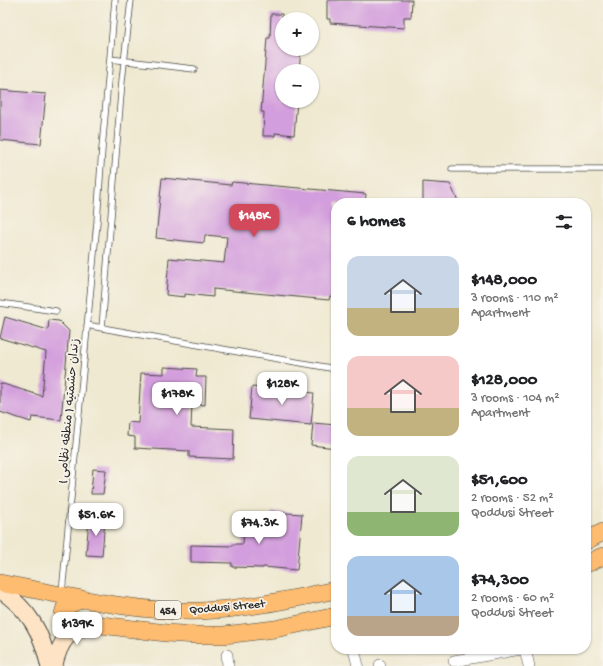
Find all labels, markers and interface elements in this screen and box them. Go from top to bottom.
map controls [275,12,319,108]
button: + [275,12,319,56]
button: − [275,64,319,108]
pin: $148K [226,204,282,238]
text: $148K [238,209,270,224]
icon: filters [553,211,575,233]
text: 6 homes [347,212,405,232]
text: $148,000 [471,271,537,291]
icon: home [379,272,427,320]
text: 3 rooms · 110 m² [471,291,559,306]
text: Apartment [471,306,530,321]
street label: زندان حشمتیه ( منطقه نظامی ) [57,338,83,484]
text: $128,000 [471,371,537,391]
pin: $128K [254,372,310,406]
icon: home [379,372,427,420]
text: $128K [266,377,298,392]
pin: $178K [149,382,205,416]
text: $178K [161,387,193,402]
text: 3 rooms · 104 m² [471,391,559,406]
text: Apartment [471,406,530,421]
text: $51,600 [471,471,528,491]
icon: home [379,472,427,520]
text: 2 rooms · 52 m² [471,491,553,506]
pin: $51.6K [63,503,129,537]
text: Qoddusi Street [471,506,553,521]
text: $51.6K [78,508,114,523]
pin: $74.3K [226,511,292,545]
text: $74.3K [241,516,277,531]
text: $74,300 [471,571,529,591]
icon: home [379,572,427,620]
text: 2 rooms · 60 m² [471,591,554,606]
street label: Qoddusi Street [189,598,267,618]
road number: 454 [155,601,181,619]
text: Qoddusi Street [471,606,553,621]
pin: $139K [49,612,105,646]
text: $139K [61,617,93,632]

